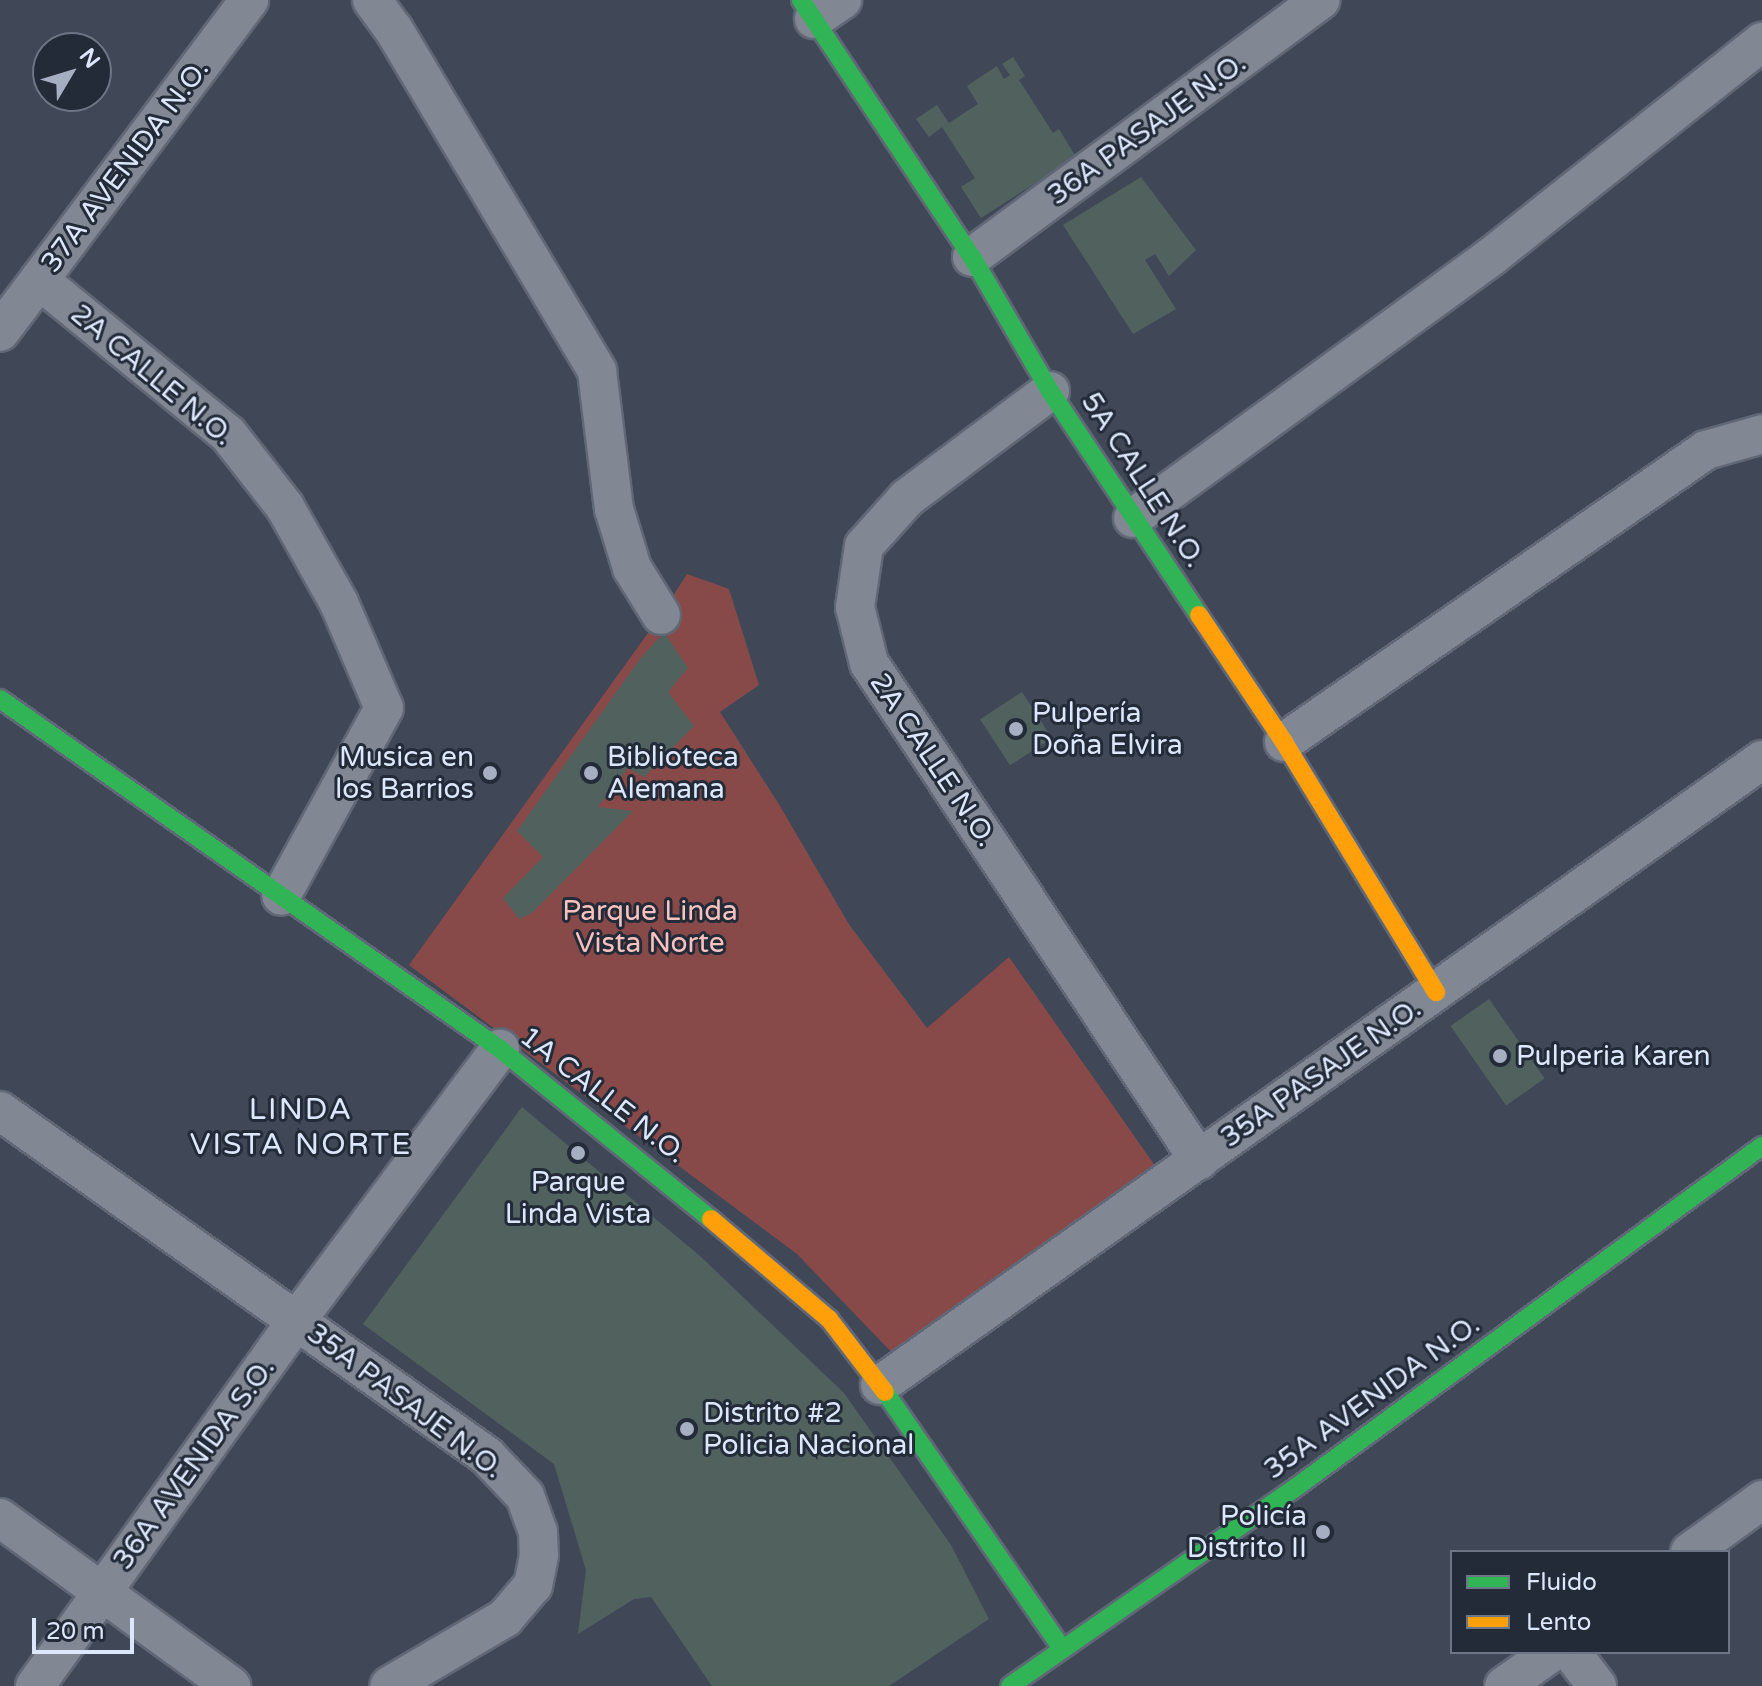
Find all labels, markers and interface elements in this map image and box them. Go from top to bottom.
north arrow [32,32,112,112]
street label: 36A PASAJE N.O. [1041,46,1253,212]
street label: 37A AVENIDA N.O. [34,53,216,279]
street label: 2A CALLE N.O. [64,297,240,453]
street label: 5A CALLE N.O. [1074,386,1212,574]
street label: 2A CALLE N.O. [863,667,1003,853]
place label: Pulpería Doña Elvira [1032,696,1183,762]
marker: Pulpería Doña Elvira [1007,720,1025,738]
place label: Musica en los Barrios [335,740,474,806]
place label: Biblioteca Alemana [607,740,739,806]
marker: Musica en los Barrios [481,764,499,782]
marker: Biblioteca Alemana [582,764,600,782]
park label: Parque Linda Vista Norte [562,894,738,960]
street label: 35A PASAJE N.O. [1214,991,1428,1155]
street label: 1A CALLE N.O. [513,1020,693,1170]
place label: Pulperia Karen [1516,1039,1711,1073]
marker: Pulperia Karen [1491,1047,1509,1065]
district label: LINDA VISTA NORTE [190,1092,412,1162]
marker: Parque Linda Vista [569,1144,587,1162]
place label: Parque Linda Vista [505,1165,651,1231]
street label: 35A AVENIDA N.O. [1258,1308,1486,1486]
street label: 35A PASAJE N.O. [300,1316,510,1486]
street label: 36A AVENIDA S.O. [106,1352,282,1576]
place label: Distrito #2 Policia Nacional [703,1396,914,1462]
marker: Distrito #2 Policia Nacional [678,1420,696,1438]
place label: Policía Distrito II [1187,1499,1307,1565]
marker: Policía Distrito II [1314,1523,1332,1541]
legend [1450,1550,1730,1654]
text: Fluido [1526,1568,1597,1597]
scale bar [36,1602,138,1652]
text: Lento [1526,1608,1591,1637]
text: 20 m [46,1617,104,1646]

